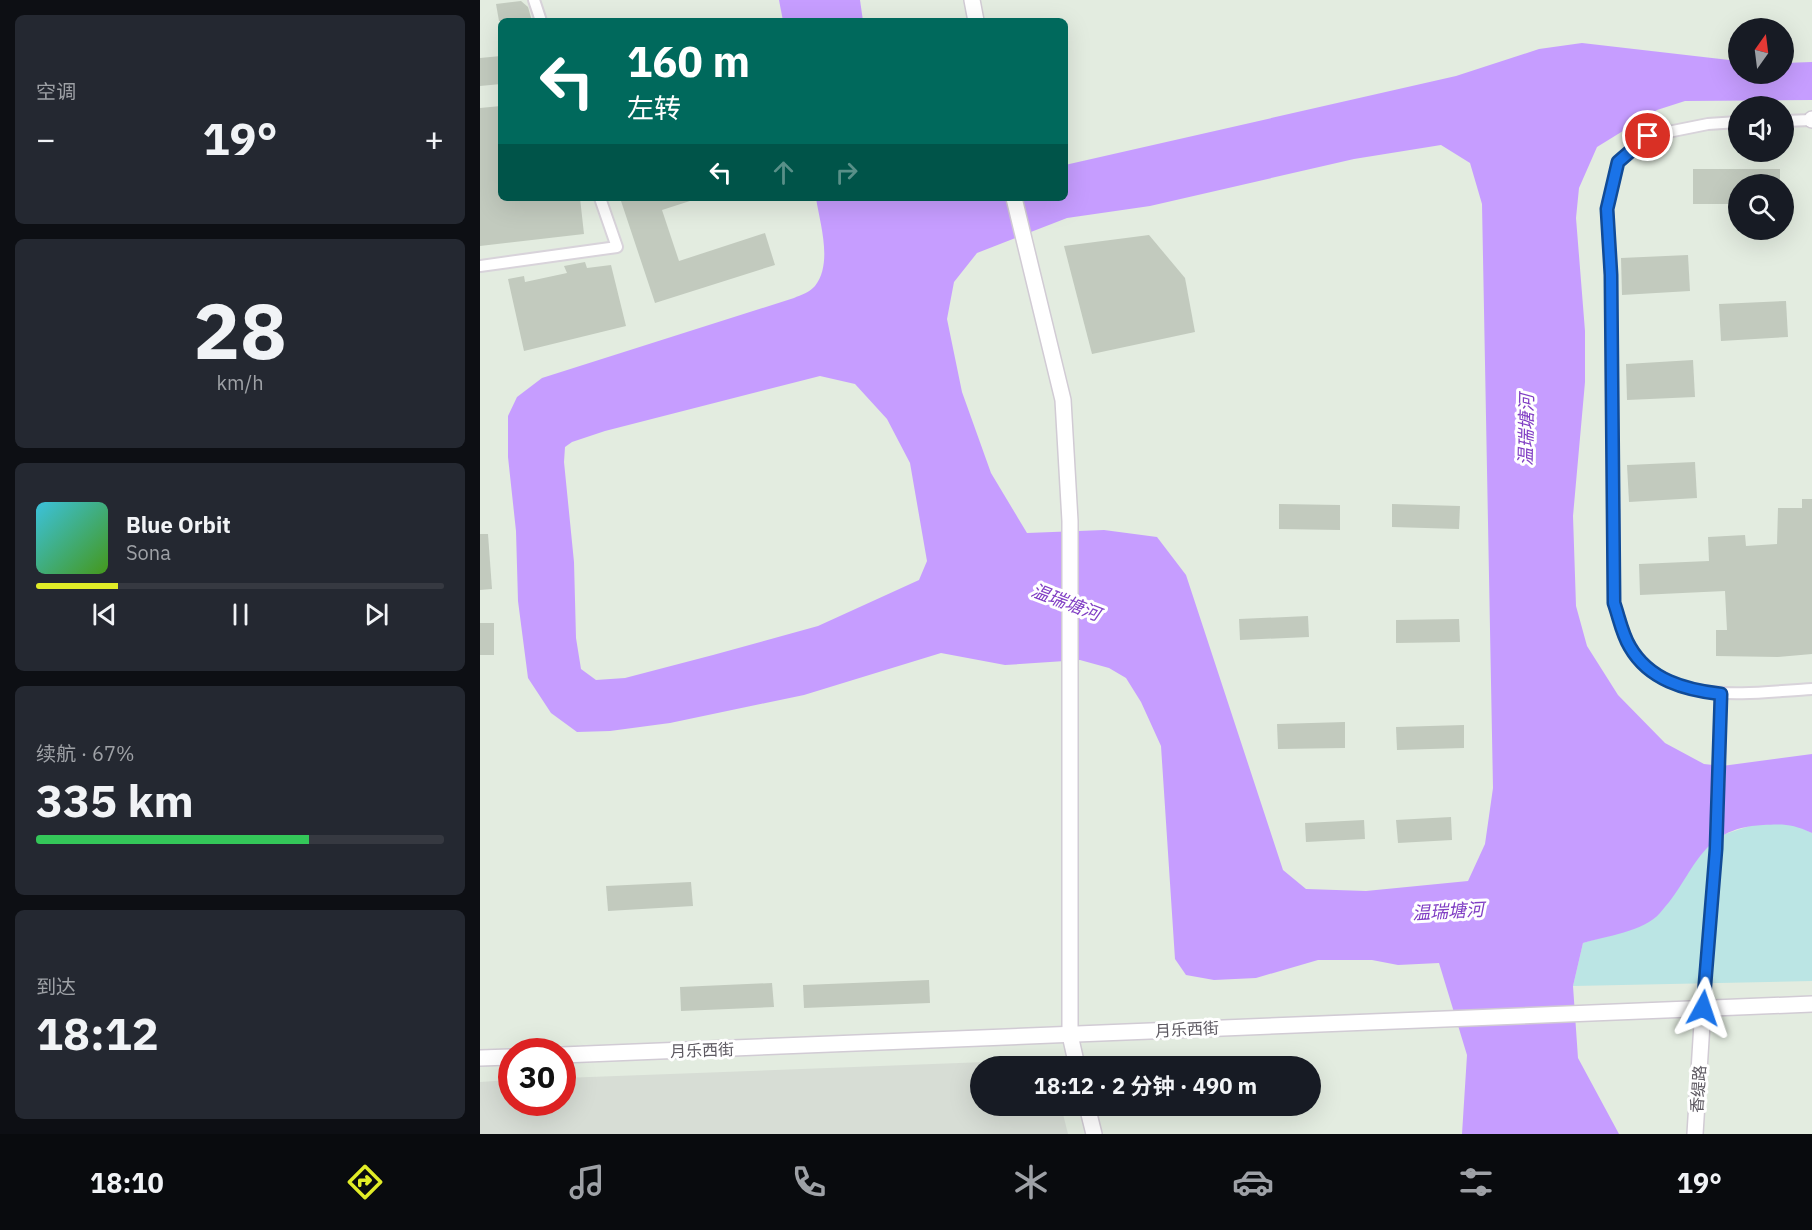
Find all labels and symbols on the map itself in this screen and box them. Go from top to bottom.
north arrow [1728,18,1794,84]
pin [1622,110,1673,161]
water label: 温瑞塘河 [1514,391,1538,466]
water label: 温瑞塘河 [1028,578,1107,627]
water label: 温瑞塘河 [1411,897,1488,924]
position arrow [1671,976,1735,1040]
street label: 月乐西街 [1155,1017,1219,1041]
speed limit sign: 30 [498,1038,576,1116]
street label: 月乐西街 [670,1039,734,1061]
street label: 香缇路 [1686,1064,1710,1114]

